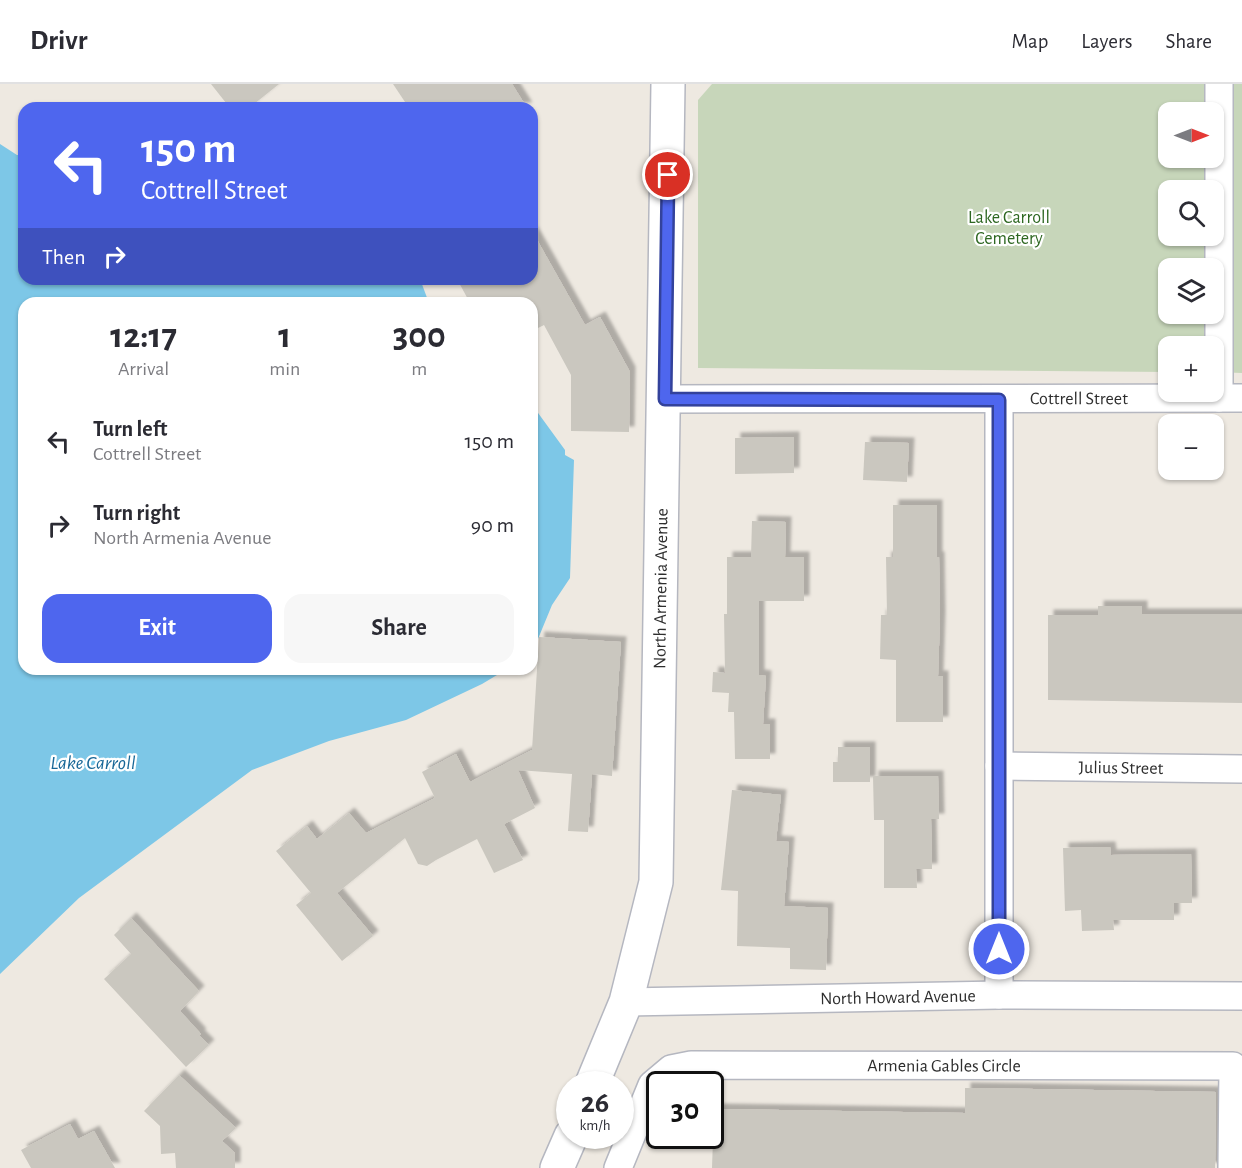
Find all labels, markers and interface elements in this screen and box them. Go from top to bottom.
text: Drivr [30,27,87,55]
text: Map [1012,31,1048,52]
text: Layers [1081,31,1132,52]
text: Share [1165,31,1212,52]
north arrow [1158,102,1224,168]
map controls [1158,102,1224,480]
icon: left [42,126,120,204]
text: 150 m [141,128,236,170]
pin [642,149,693,200]
icon: arrive [651,158,684,191]
text: Cottrell Street [141,177,287,204]
button: search [1158,180,1224,246]
park label: Lake Carroll Cemetery [968,209,1050,248]
icon: right [98,240,131,273]
text: Then [42,246,86,268]
button: layers [1158,258,1224,324]
text: 12:17 [110,318,177,354]
text: 1 [278,318,291,354]
text: 300 [393,318,446,354]
button: + [1158,336,1224,402]
text: Arrival [118,359,169,379]
text: min [269,359,300,379]
text: m [411,359,427,379]
street label: Cottrell Street [1030,390,1128,408]
button: − [1158,414,1224,480]
text: Turn left [93,418,167,440]
icon: left [42,425,75,458]
text: 150 m [464,430,514,452]
text: Cottrell Street [93,444,202,464]
text: Turn right [93,502,180,524]
street label: North Armenia Avenue [651,508,672,669]
icon: right [42,509,75,542]
text: 90 m [471,514,514,536]
text: North Armenia Avenue [93,528,271,548]
button: Exit [42,594,272,663]
button: Share [284,594,514,663]
water label: Lake Carroll [50,753,136,773]
street label: Julius Street [1079,759,1164,778]
position arrow [967,917,1031,981]
street label: North Howard Avenue [820,987,976,1008]
street label: Armenia Gables Circle [867,1057,1021,1076]
speed limit sign: 30 [646,1071,724,1149]
text: 26 [581,1088,609,1118]
text: km/h [580,1118,610,1133]

